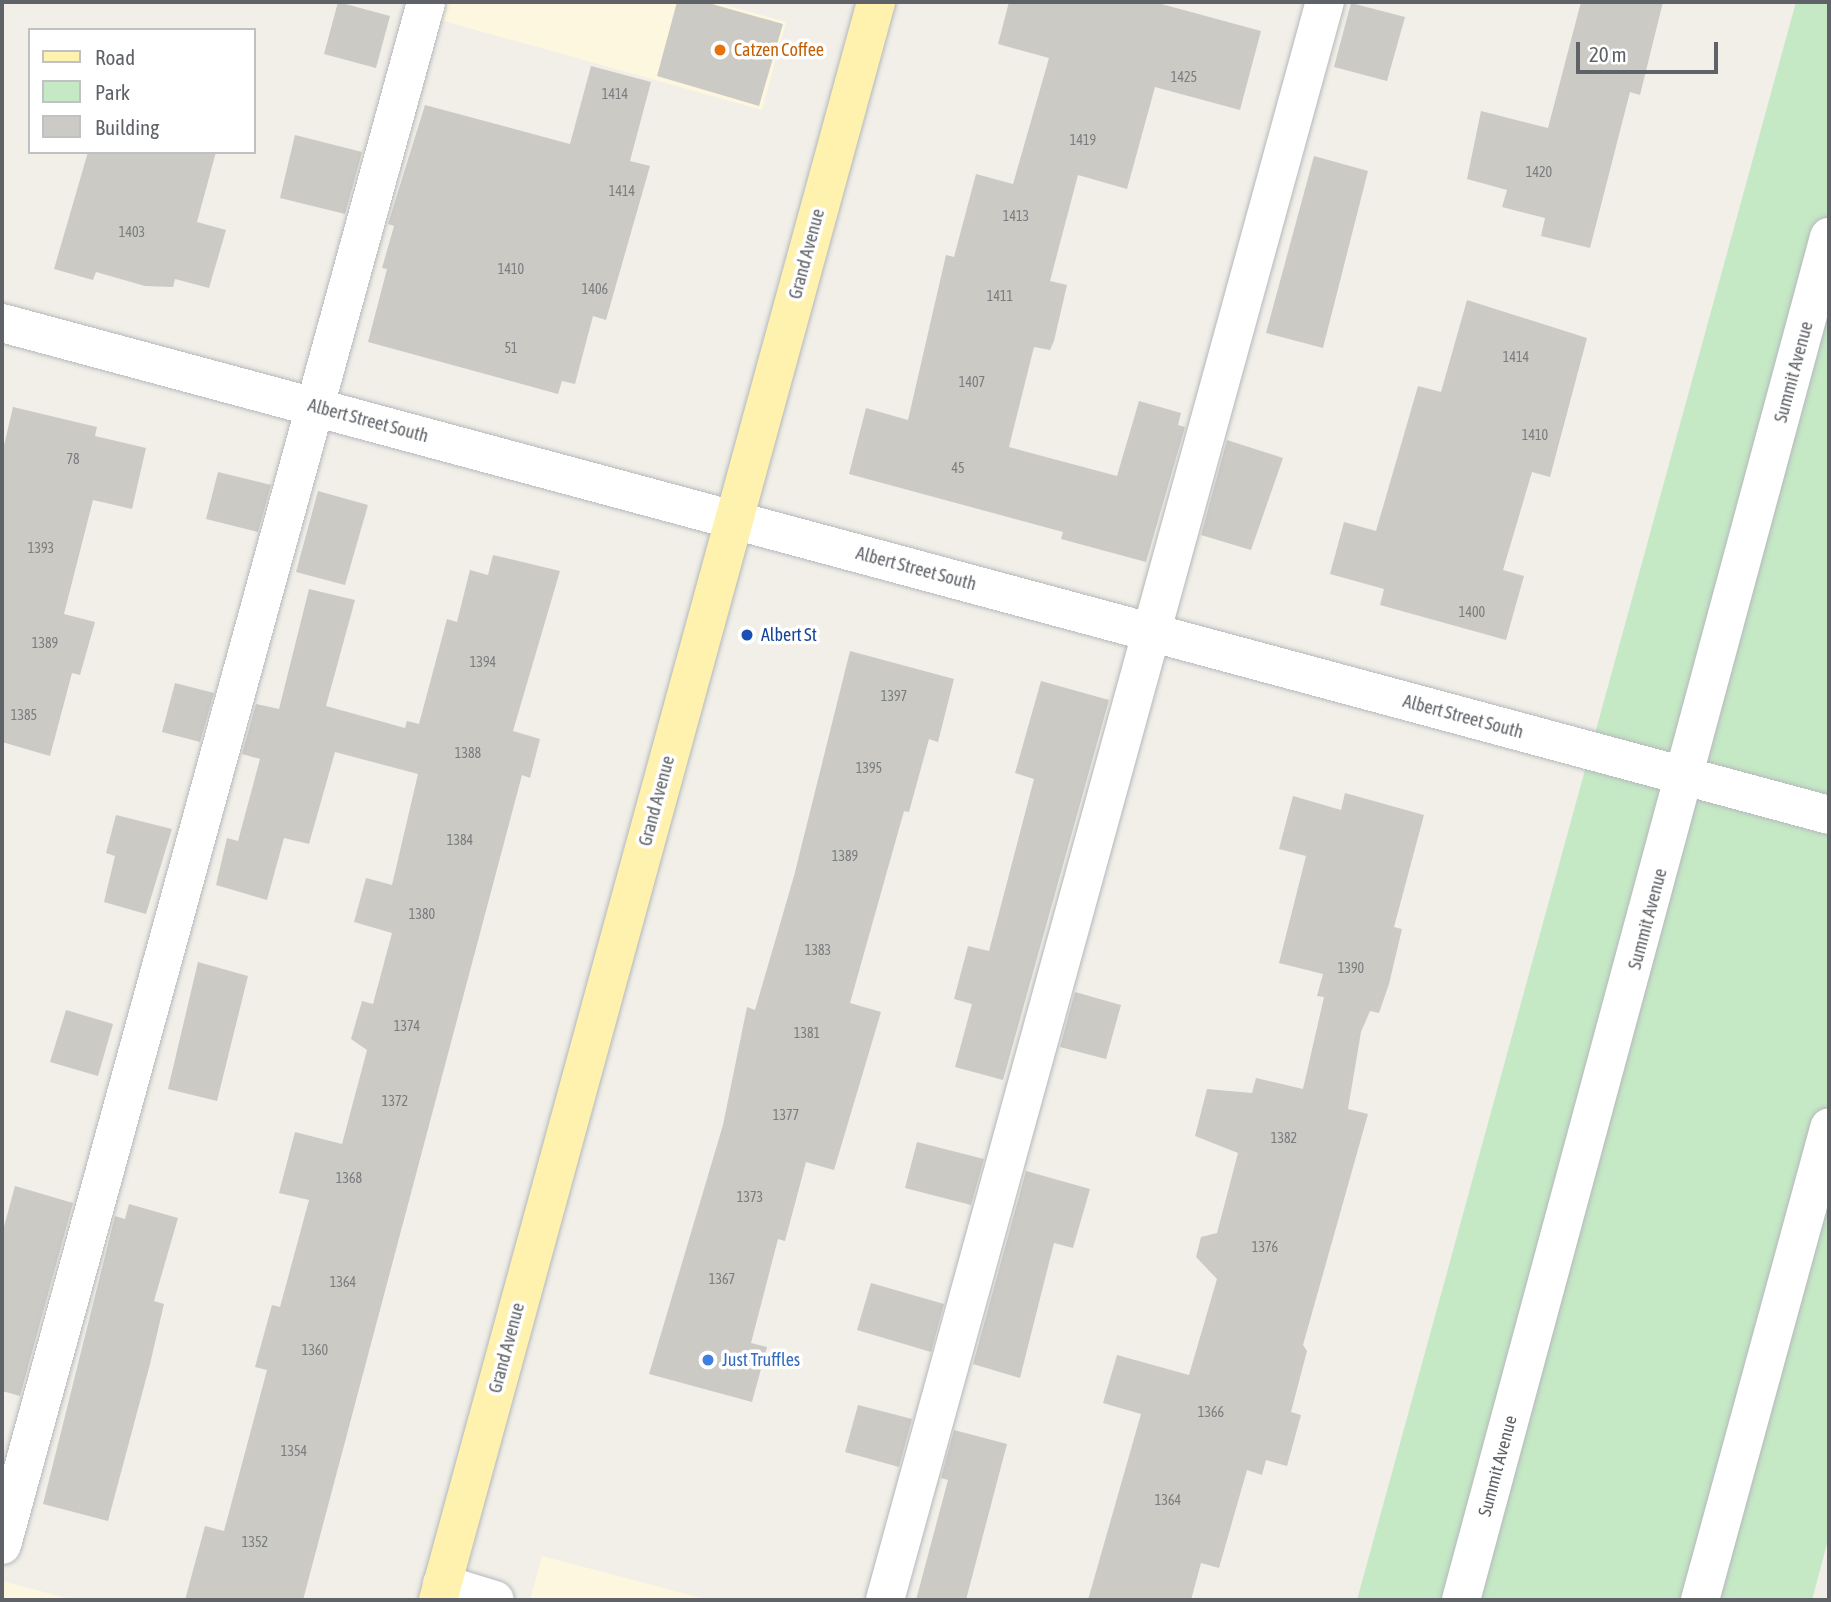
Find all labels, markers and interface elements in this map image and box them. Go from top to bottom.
legend [28,28,256,154]
scale bar [1579,28,1721,72]
place label: Catzen Coffee [734,39,824,61]
marker: Catzen Coffee [712,42,728,58]
text: 20 m [1589,42,1627,66]
text: Road [95,45,135,69]
house number: 1425 [1171,69,1197,85]
text: Park [95,80,130,104]
house number: 1414 [602,86,628,102]
text: Building [95,115,159,139]
house number: 1419 [1070,132,1096,148]
house number: 1420 [1526,164,1552,180]
house number: 1414 [609,183,635,199]
street label: Grand Avenue [785,207,829,301]
house number: 1413 [1003,208,1029,224]
house number: 1403 [119,224,145,240]
house number: 1410 [498,261,524,277]
house number: 1406 [582,281,608,297]
house number: 1411 [987,288,1013,304]
street label: Summit Avenue [1770,319,1818,425]
house number: 51 [504,340,518,356]
house number: 1414 [1503,349,1529,365]
house number: 1407 [959,374,985,390]
street label: Albert Street South [305,395,431,447]
house number: 1410 [1522,427,1548,443]
house number: 78 [66,451,80,467]
house number: 45 [951,460,965,476]
house number: 1393 [28,540,54,556]
street label: Albert Street South [853,543,979,595]
house number: 1400 [1459,604,1485,620]
place label: Albert St [761,624,817,646]
marker: Albert St [739,627,755,643]
house number: 1389 [32,635,58,651]
house number: 1394 [470,654,496,670]
house number: 1397 [881,688,907,704]
street label: Albert Street South [1400,691,1526,743]
house number: 1385 [11,707,37,723]
house number: 1388 [455,745,481,761]
street label: Grand Avenue [635,754,679,848]
house number: 1395 [856,760,882,776]
house number: 1384 [447,832,473,848]
house number: 1389 [832,848,858,864]
street label: Summit Avenue [1624,866,1672,972]
house number: 1380 [409,906,435,922]
house number: 1383 [805,942,831,958]
house number: 1390 [1338,960,1364,976]
house number: 1374 [394,1018,420,1034]
house number: 1381 [794,1025,820,1041]
house number: 1372 [382,1093,408,1109]
house number: 1377 [773,1107,799,1123]
house number: 1382 [1271,1130,1297,1146]
house number: 1368 [336,1170,362,1186]
house number: 1373 [737,1189,763,1205]
house number: 1376 [1252,1239,1278,1255]
house number: 1367 [709,1271,735,1287]
house number: 1364 [330,1274,356,1290]
street label: Grand Avenue [485,1301,529,1395]
house number: 1360 [302,1342,328,1358]
place label: Just Truffles [722,1349,800,1371]
marker: Just Truffles [700,1352,716,1368]
house number: 1366 [1198,1404,1224,1420]
street label: Summit Avenue [1474,1413,1522,1519]
house number: 1354 [281,1443,307,1459]
house number: 1364 [1155,1492,1181,1508]
house number: 1352 [242,1534,268,1550]

